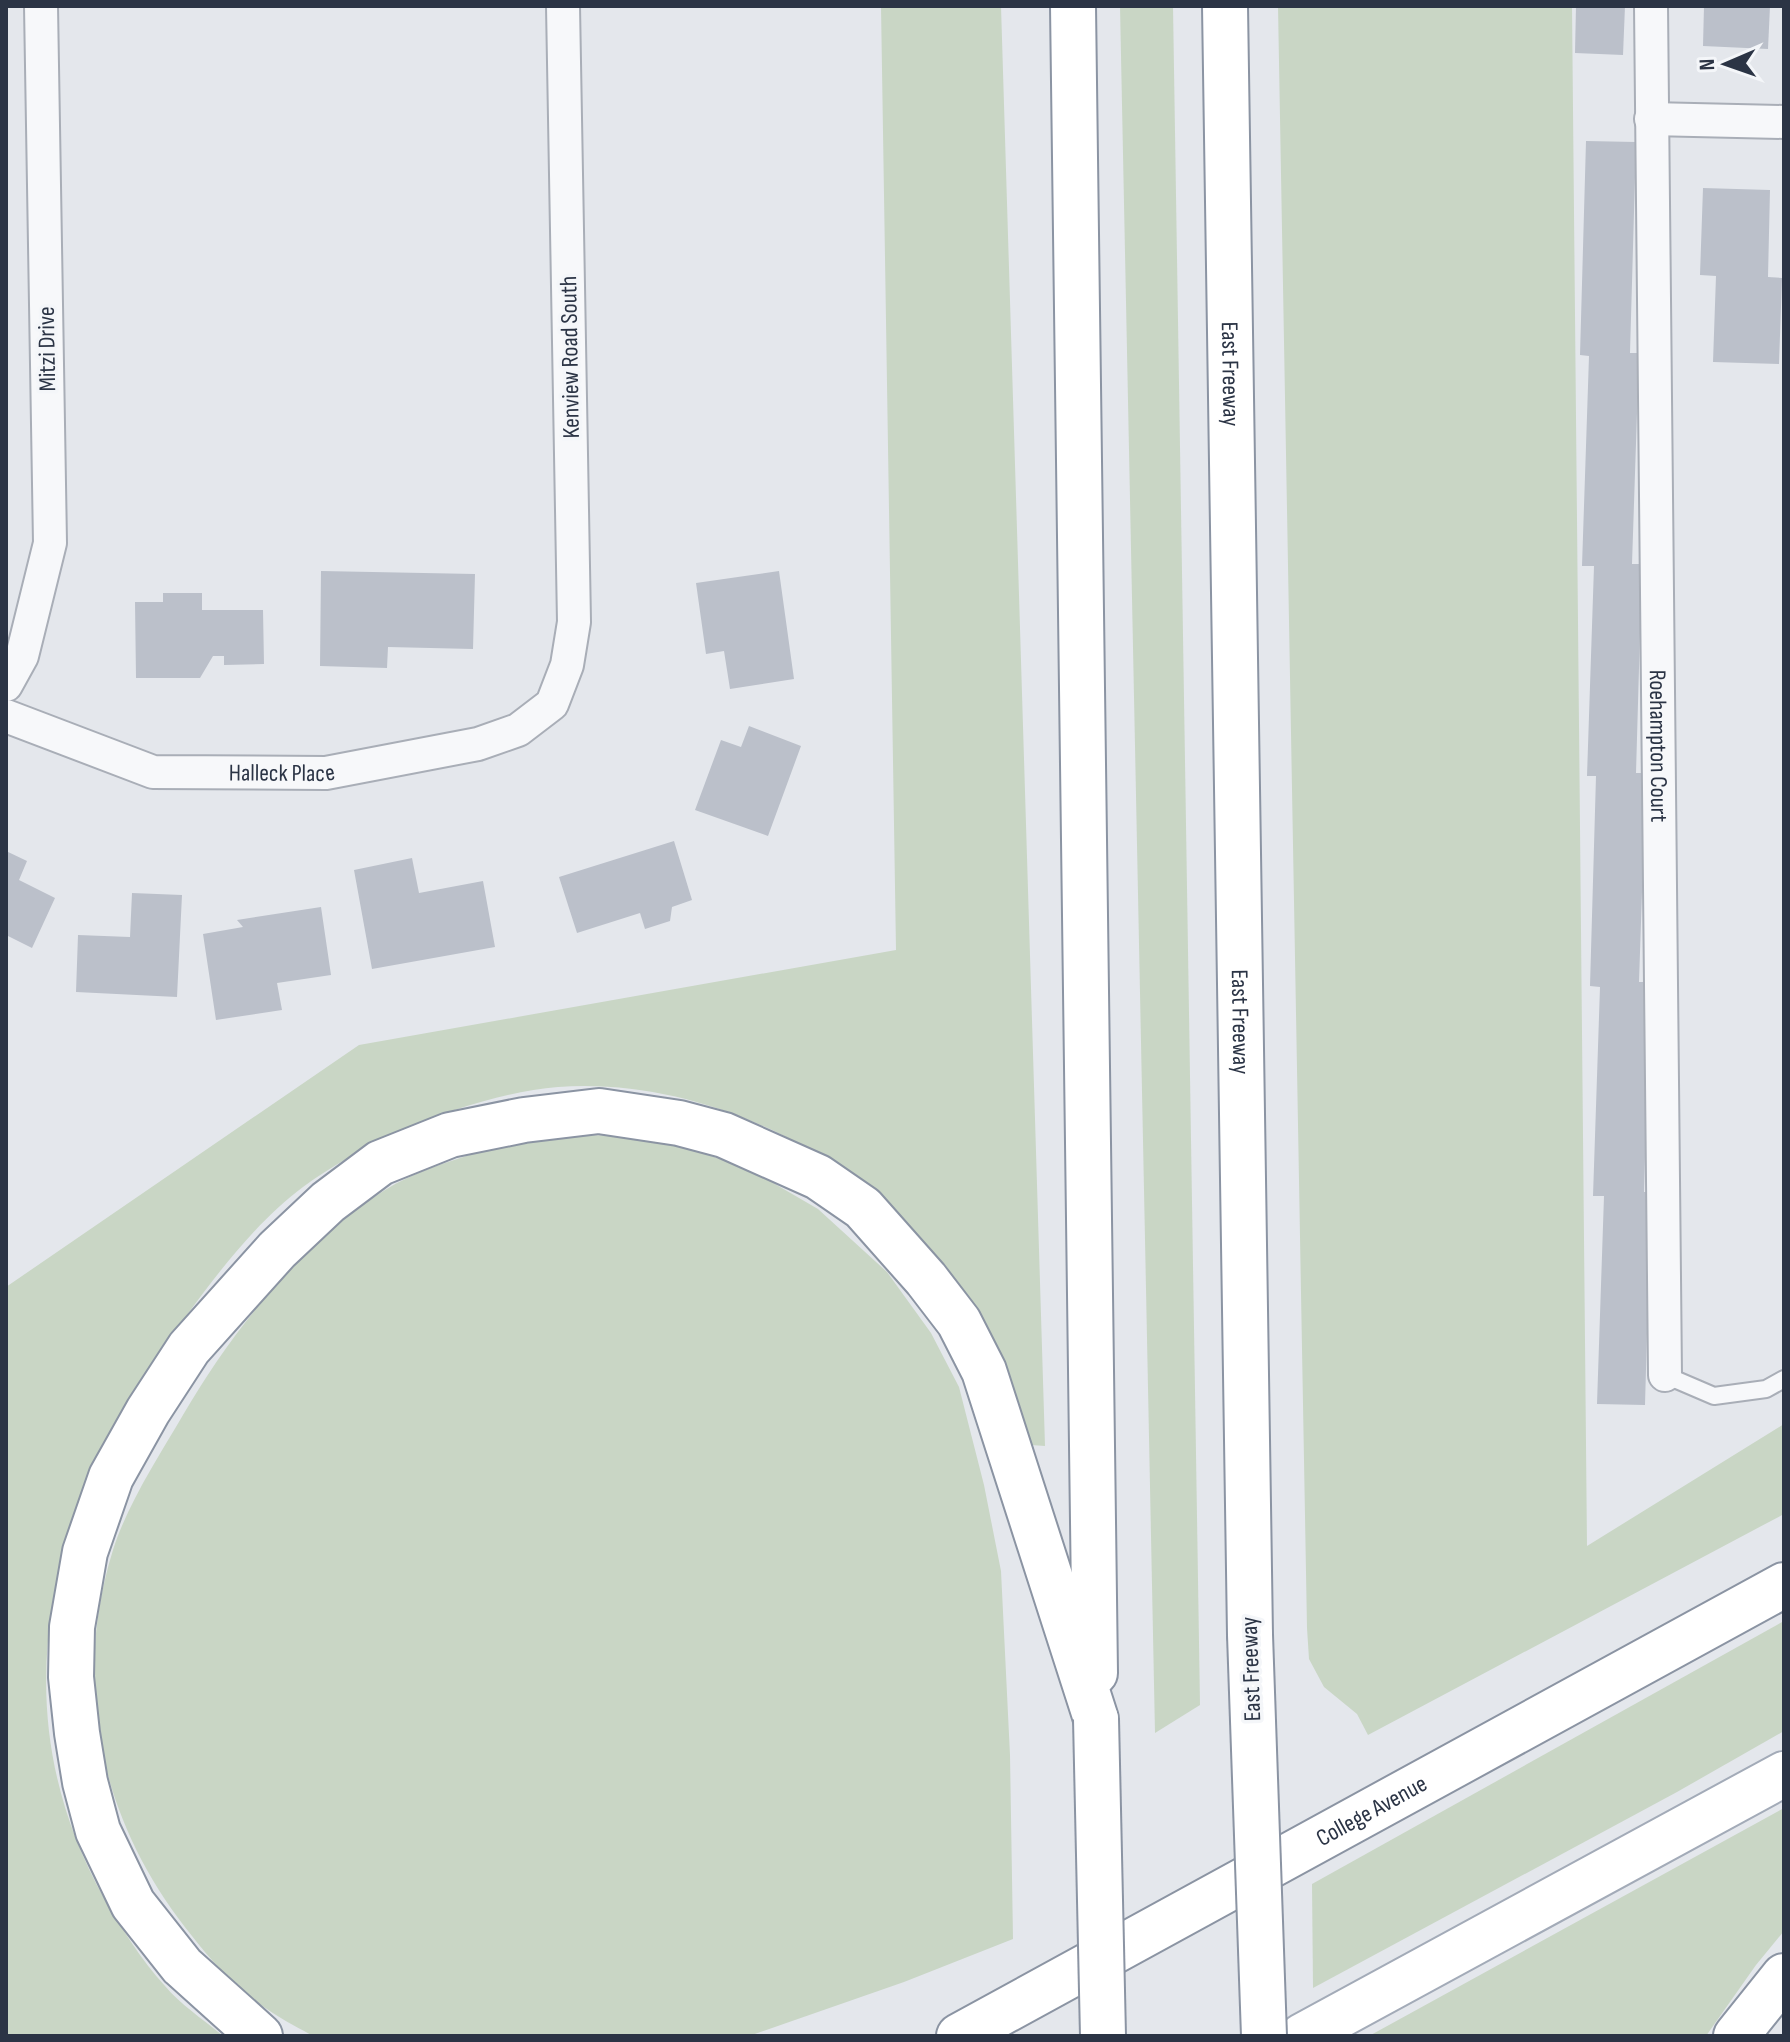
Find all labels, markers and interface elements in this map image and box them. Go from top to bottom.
north arrow [1686,24,1766,104]
text: N [1694,58,1721,71]
street label: Kenview Road South [554,275,586,439]
street label: Mitzi Drive [32,306,62,392]
street label: East Freeway [1215,321,1246,427]
street label: Roehampton Court [1643,670,1674,822]
street label: Halleck Place [229,757,337,787]
street label: East Freeway [1225,969,1256,1075]
street label: East Freeway [1235,1616,1267,1722]
street label: College Avenue [1311,1769,1432,1852]

